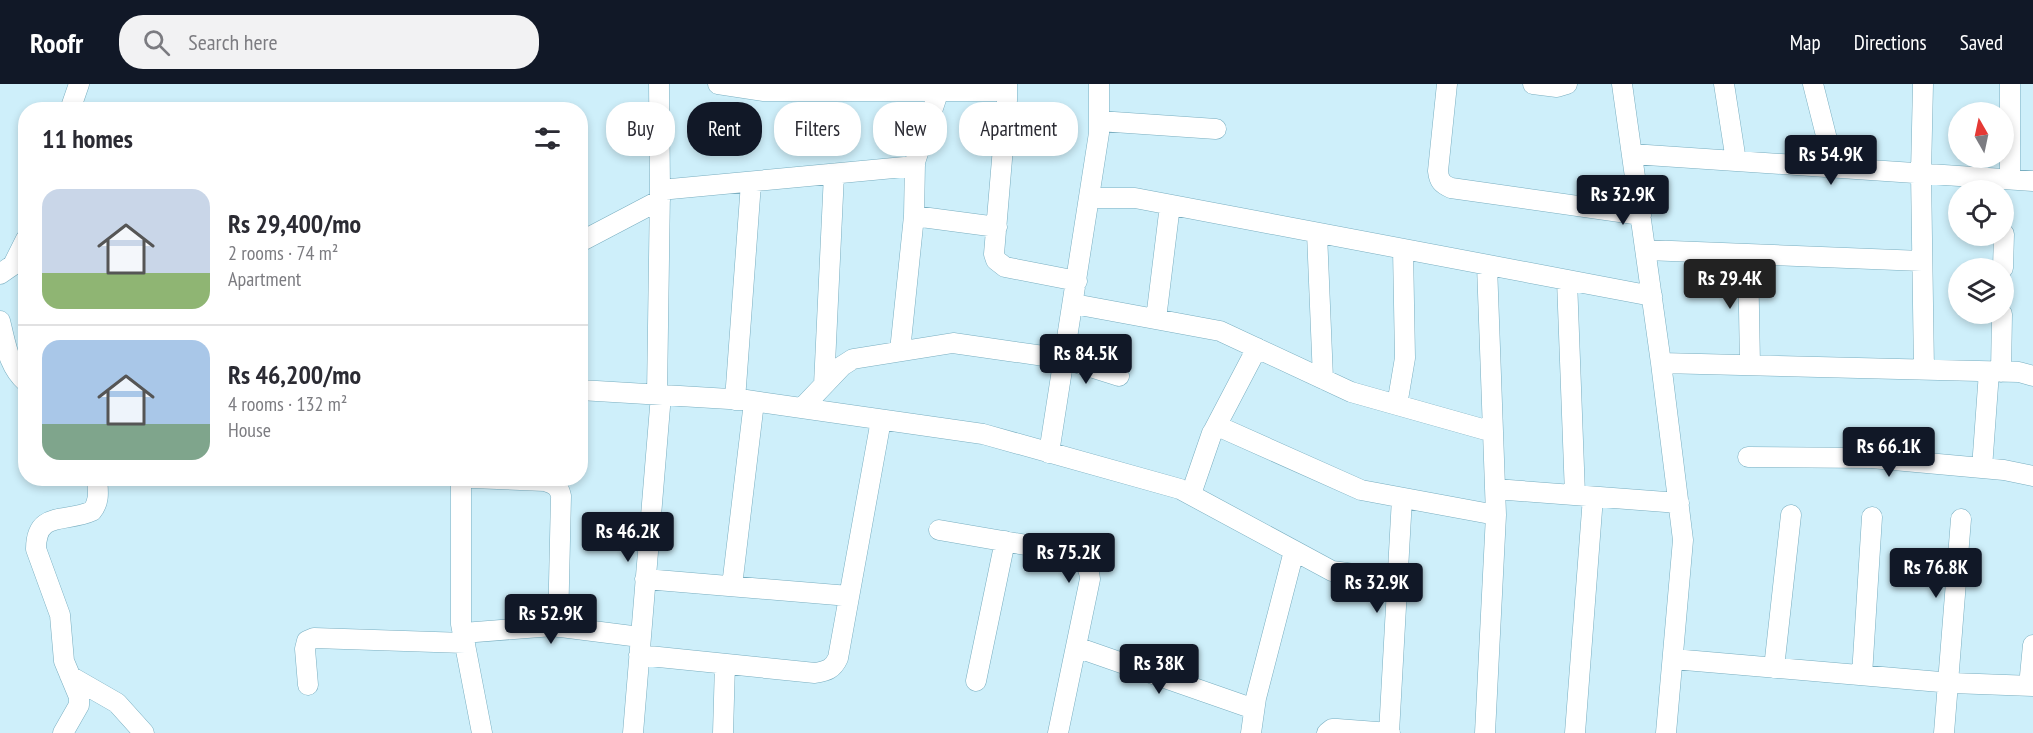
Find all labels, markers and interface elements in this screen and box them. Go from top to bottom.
search box [119,15,539,69]
text: Roofr [30,24,83,61]
icon: search [140,26,173,59]
text: Search here [188,28,278,56]
text: Map [1790,29,1821,56]
text: Directions [1854,29,1927,56]
text: Saved [1960,29,2003,56]
chip: Buy [606,102,675,156]
chip: Rent [687,102,762,156]
chip: Filters [774,102,861,156]
chip: New [873,102,947,156]
chip: Apartment [959,102,1078,156]
north arrow [1948,102,2014,168]
map controls [1948,102,2014,324]
text: 11 homes [42,122,133,155]
icon: filters [531,122,564,155]
pin: Rs 54.9K [1769,135,1893,186]
text: Rs 54.9K [1799,141,1863,167]
pin: Rs 32.9K [1561,175,1685,226]
button: locate [1948,180,2014,246]
text: Rs 32.9K [1591,181,1655,207]
text: Rs 29,400/mo [228,207,361,240]
icon: home [90,213,162,285]
text: 2 rooms · 74 m² [228,240,338,266]
button: layers [1948,258,2014,324]
pin: Rs 29.4K [1668,259,1792,310]
text: Rs 29.4K [1698,265,1762,291]
text: Apartment [228,266,301,292]
pin: Rs 84.5K [1024,334,1148,385]
text: Rs 84.5K [1054,340,1118,366]
text: Rs 46,200/mo [228,358,361,391]
icon: home [90,364,162,436]
text: 4 rooms · 132 m² [228,391,347,417]
text: House [228,417,271,443]
pin: Rs 66.1K [1827,427,1951,478]
text: Rs 66.1K [1857,433,1921,459]
pin: Rs 46.2K [566,512,690,563]
text: Rs 46.2K [596,518,660,544]
pin: Rs 75.2K [1007,533,1131,584]
text: Rs 75.2K [1037,539,1101,565]
pin: Rs 76.8K [1874,548,1998,599]
text: Rs 76.8K [1904,554,1968,580]
pin: Rs 32.9K [1315,563,1439,614]
text: Rs 32.9K [1345,569,1409,595]
pin: Rs 52.9K [489,594,613,645]
text: Rs 52.9K [519,600,583,626]
pin: Rs 38K [1110,644,1208,695]
text: Rs 38K [1134,650,1184,676]

